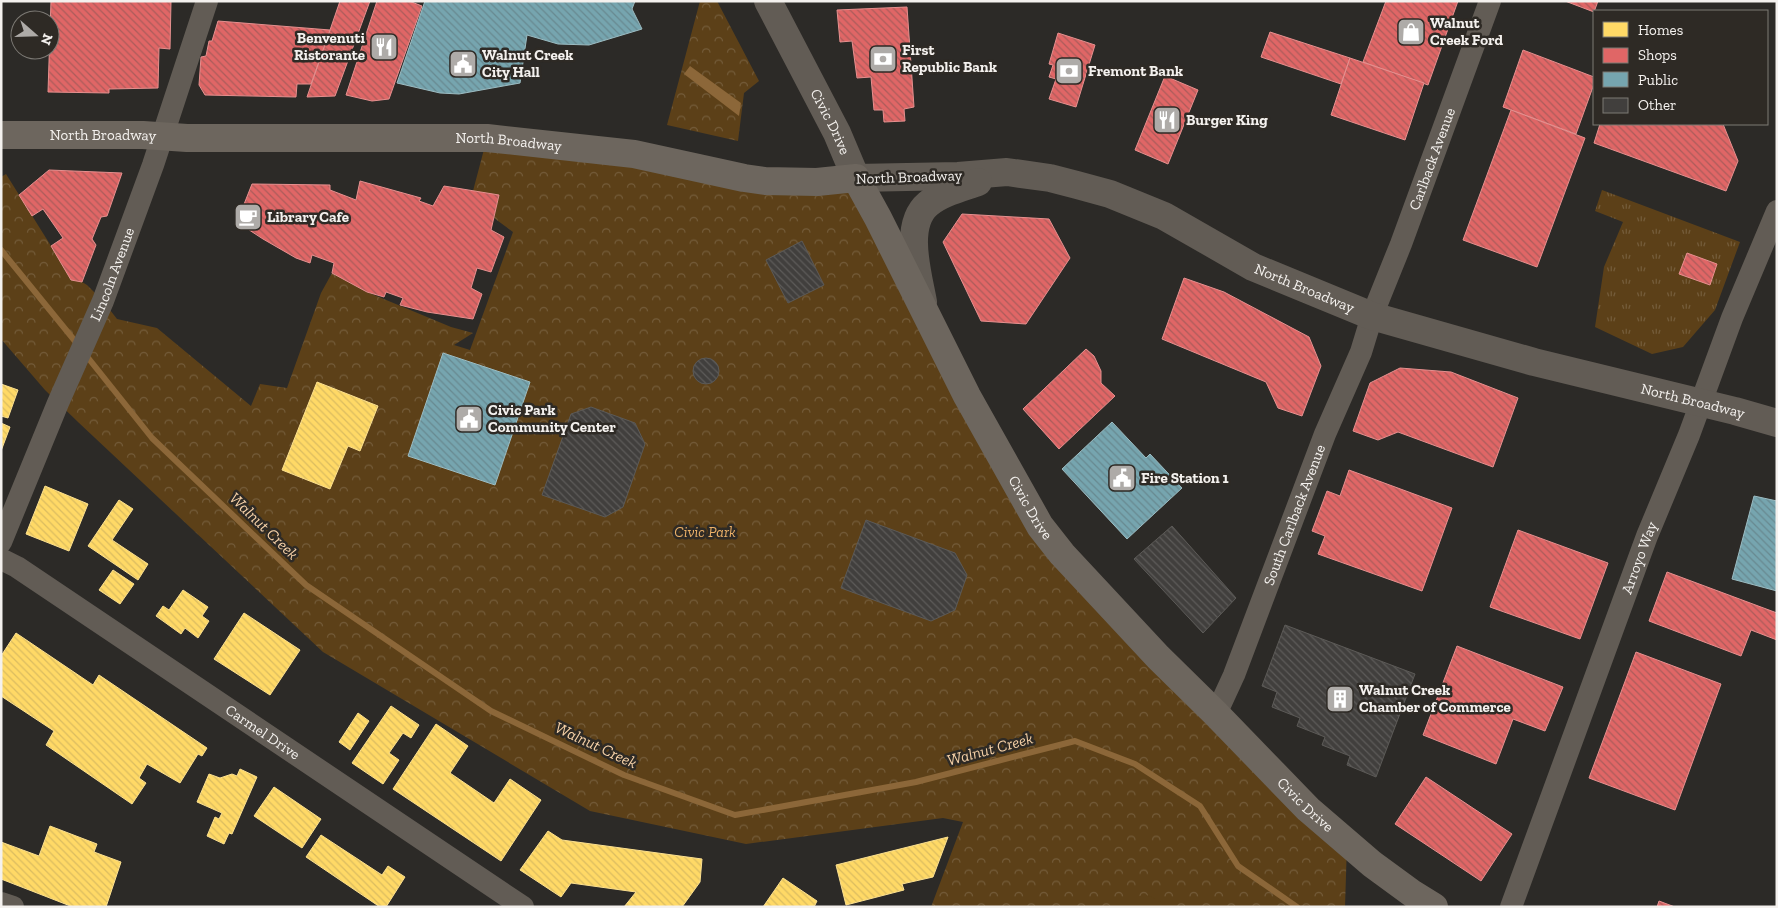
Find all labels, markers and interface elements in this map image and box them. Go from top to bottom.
north arrow [10,10,60,60]
legend [1593,10,1768,125]
place label: Walnut Creek Ford [1430,14,1504,49]
shop icon: Walnut Creek Ford [1396,17,1426,47]
text: Homes [1638,21,1683,39]
place label: Benvenuti Ristorante [294,29,366,64]
text: N [37,31,57,48]
restaurant icon: Benvenuti Ristorante [369,32,399,62]
place label: First Republic Bank [902,41,998,76]
bank icon: First Republic Bank [868,44,898,74]
place label: Walnut Creek City Hall [482,46,574,81]
text: Shops [1638,46,1677,64]
public building icon: Walnut Creek City Hall [448,49,478,79]
bank icon: Fremont Bank [1054,56,1084,86]
place label: Fremont Bank [1088,62,1184,80]
text: Public [1638,71,1678,89]
street label: Civic Drive [807,86,854,157]
text: Other [1638,96,1676,114]
restaurant icon: Burger King [1152,105,1182,135]
street label: Carlback Avenue [1405,105,1459,213]
place label: Burger King [1186,111,1268,129]
street label: North Broadway [50,126,157,145]
street label: North Broadway [456,129,563,155]
street label: North Broadway [855,166,963,188]
cafe icon: Library Cafe [233,202,263,232]
place label: Library Cafe [267,208,349,226]
street label: Lincoln Avenue [86,225,138,324]
street label: North Broadway [1252,260,1357,317]
street label: North Broadway [1639,379,1747,422]
place label: Civic Park Community Center [488,401,616,436]
public building icon: Civic Park Community Center [454,404,484,434]
street label: South Carlback Avenue [1260,442,1329,588]
public building icon: Fire Station 1 [1107,463,1137,493]
place label: Fire Station 1 [1141,469,1229,487]
street label: Civic Drive [1005,472,1056,543]
water label: Walnut Creek [226,489,302,563]
street label: Arroyo Way [1618,519,1661,596]
park label: Civic Park [674,523,736,541]
place label: Walnut Creek Chamber of Commerce [1359,681,1511,716]
building icon: Walnut Creek Chamber of Commerce [1325,684,1355,714]
street label: Carmel Drive [222,701,304,764]
water label: Walnut Creek [552,718,640,772]
water label: Walnut Creek [945,728,1035,770]
street label: Civic Drive [1273,774,1337,836]

